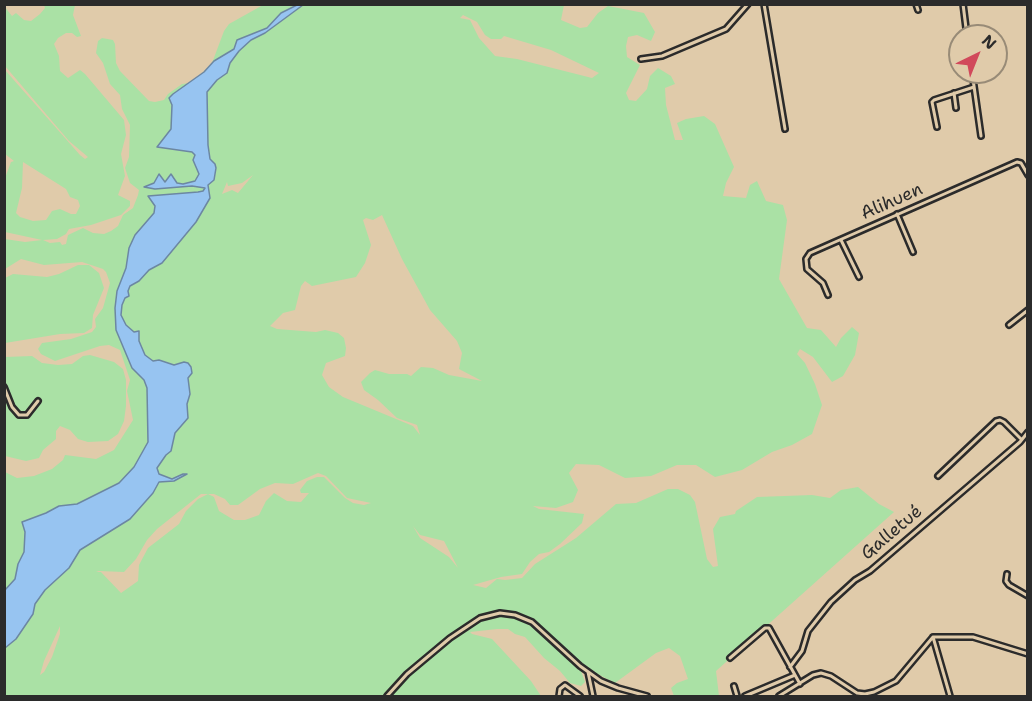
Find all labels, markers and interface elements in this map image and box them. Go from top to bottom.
north arrow [948,24,1008,84]
text: N [977,30,1001,54]
street label: Alihuen [858,179,926,225]
street label: Galletué [857,501,927,565]

